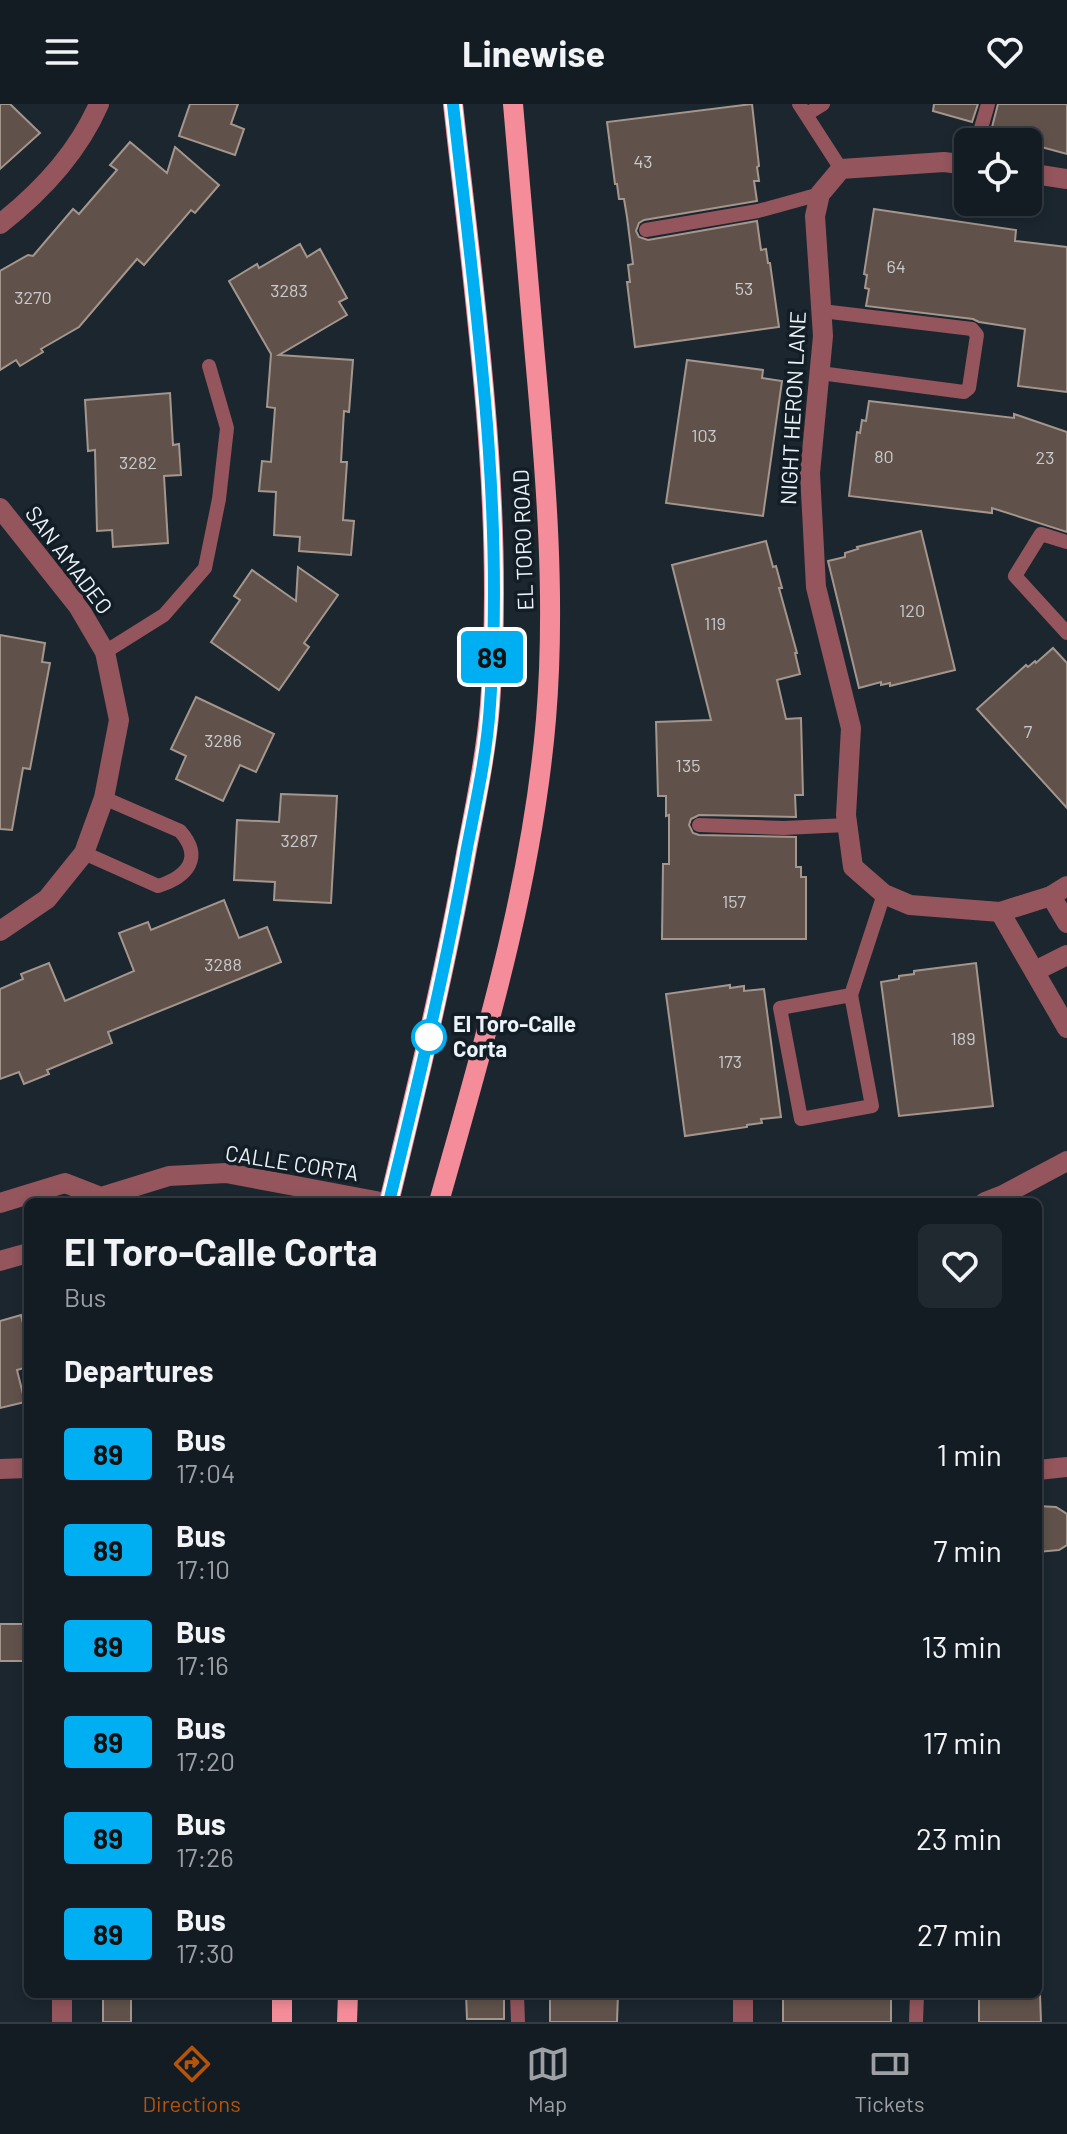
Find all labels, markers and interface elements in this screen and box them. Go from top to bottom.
icon: menu [40,30,84,74]
icon: heart [983,30,1027,74]
text: Linewise [462,31,605,74]
map controls [954,128,1042,216]
button: locate [954,128,1042,216]
house number: 43 [633,150,653,172]
house number: 64 [886,255,906,277]
house number: 53 [735,277,753,299]
house number: 3283 [270,279,308,301]
house number: 3270 [14,286,52,308]
street label: NIGHT HERON LANE [774,310,810,506]
house number: 103 [691,424,717,446]
house number: 80 [874,445,894,467]
house number: 23 [1036,446,1054,468]
house number: 3282 [119,451,157,473]
street label: EL TORO ROAD [507,469,537,611]
street label: SAN AMADEO [21,500,119,619]
house number: 120 [899,599,925,621]
house number: 119 [704,612,726,634]
line badge: 89 [456,631,528,683]
text: 89 [477,640,507,674]
house number: 7 [1024,720,1033,742]
house number: 3286 [204,729,242,751]
house number: 135 [676,754,700,776]
house number: 3287 [281,829,318,851]
house number: 157 [722,890,747,912]
house number: 3288 [204,953,242,975]
place label: El Toro-Calle Corta [453,1010,576,1061]
marker: El Toro-Calle Corta [412,1020,446,1054]
house number: 189 [950,1027,976,1049]
house number: 173 [718,1050,742,1072]
street label: CALLE CORTA [224,1139,361,1185]
button: heart [918,1224,1002,1308]
text: El Toro-Calle Corta [64,1228,378,1274]
text: Bus [64,1281,106,1312]
text: Departures [64,1352,214,1388]
text: Bus [176,1421,226,1457]
text: 1 min [937,1436,1002,1472]
text: 89 [93,1437,123,1471]
text: 17:04 [176,1457,235,1488]
text: Bus [176,1517,226,1553]
text: 7 min [933,1532,1002,1568]
text: 89 [93,1533,123,1567]
text: 17:10 [176,1553,230,1584]
text: Bus [176,1613,226,1649]
text: 13 min [921,1628,1002,1664]
text: 89 [93,1629,123,1663]
text: 17:16 [176,1649,229,1680]
text: Bus [176,1709,226,1745]
text: 17 min [923,1724,1002,1760]
text: 89 [93,1725,123,1759]
text: 17:20 [176,1745,235,1776]
text: Bus [176,1805,226,1841]
text: 23 min [916,1820,1002,1856]
text: 89 [93,1821,123,1855]
text: 17:26 [176,1841,234,1872]
text: Bus [176,1901,226,1937]
text: 27 min [917,1916,1002,1952]
text: 89 [93,1917,123,1951]
text: 17:30 [176,1937,234,1968]
tab: Directions [142,2042,241,2116]
tab: Map [526,2042,570,2116]
tab: Tickets [855,2042,925,2116]

